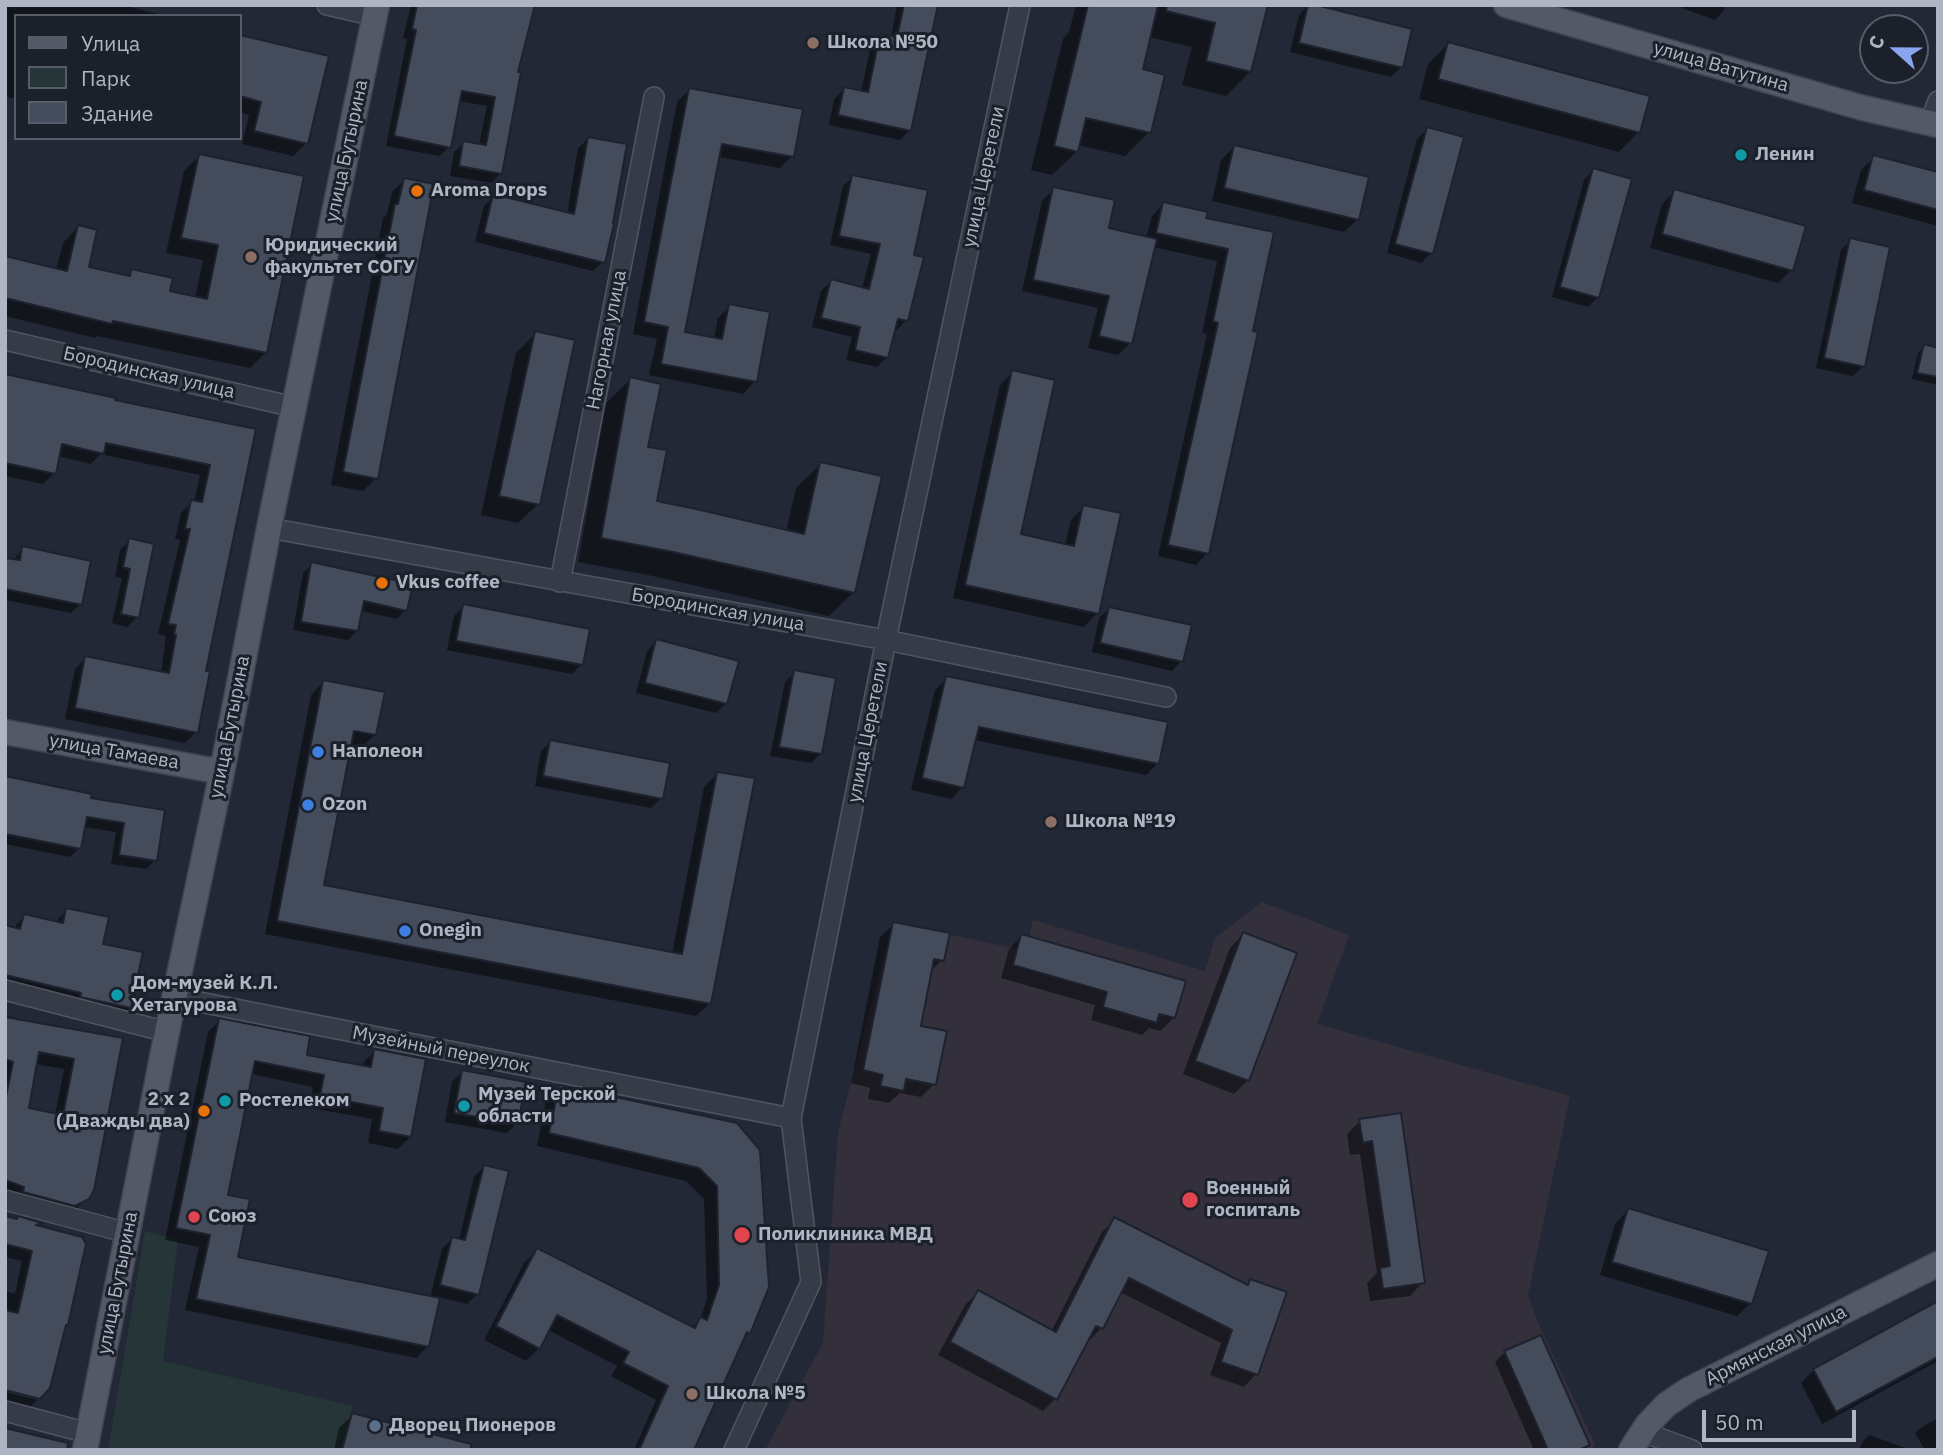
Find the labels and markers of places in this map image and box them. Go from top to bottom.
place label: Школа №50 [827,32,938,54]
marker: Школа №50 [805,35,821,51]
place label: Ленин [1755,144,1815,166]
marker: Ленин [1733,147,1749,163]
place label: Aroma Drops [431,180,547,202]
marker: Aroma Drops [409,183,425,199]
place label: Юридический факультет СОГУ [265,235,415,279]
marker: Юридический факультет СОГУ [243,249,259,265]
place label: Vkus coffee [396,572,500,594]
marker: Vkus coffee [374,575,390,591]
place label: Наполеон [332,741,423,763]
marker: Наполеон [310,744,326,760]
place label: Ozon [322,794,367,816]
marker: Ozon [300,797,316,813]
place label: Школа №19 [1065,811,1176,833]
marker: Школа №19 [1043,814,1059,830]
place label: Onegin [419,920,482,942]
marker: Onegin [397,923,413,939]
place label: Дом-музей К.Л. Хетагурова [131,973,278,1017]
marker: Дом-музей К.Л. Хетагурова [109,987,125,1003]
place label: Музей Терской области [478,1084,616,1128]
place label: 2 х 2 (Дважды два) [56,1089,190,1133]
place label: Ростелеком [239,1090,350,1112]
marker: Ростелеком [217,1093,233,1109]
marker: Музей Терской области [456,1098,472,1114]
marker: 2 х 2 (Дважды два) [196,1103,212,1119]
place label: Военный госпиталь [1206,1178,1300,1222]
marker: Военный госпиталь [1180,1190,1200,1210]
place label: Союз [208,1206,257,1228]
marker: Союз [186,1209,202,1225]
place label: Поликлиника МВД [758,1224,933,1246]
marker: Поликлиника МВД [732,1225,752,1245]
place label: Школа №5 [706,1383,806,1405]
marker: Школа №5 [684,1386,700,1402]
place label: Дворец Пионеров [389,1415,556,1437]
marker: Дворец Пионеров [367,1418,383,1434]

